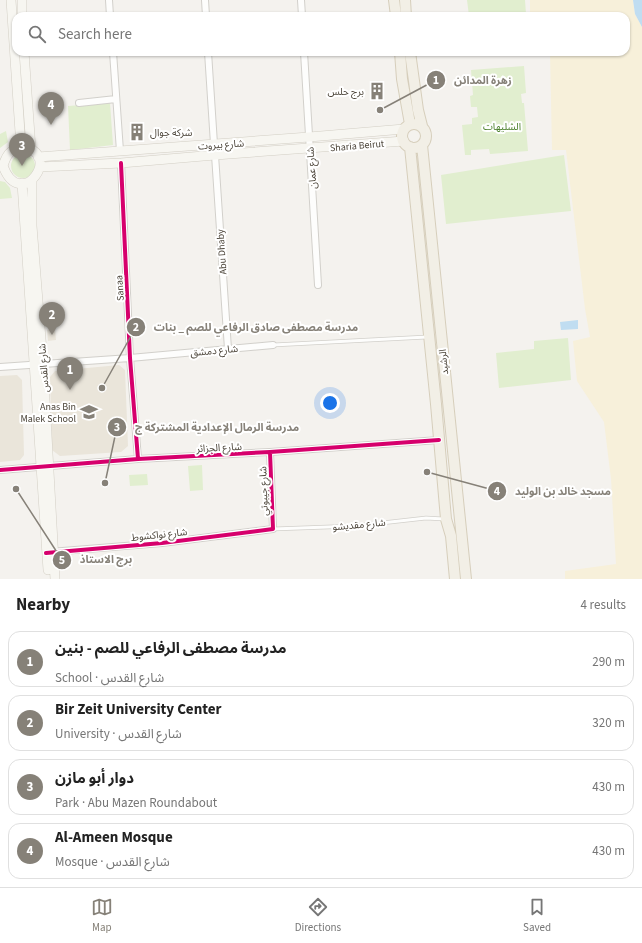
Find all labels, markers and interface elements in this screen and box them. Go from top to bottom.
search box [12,12,630,56]
icon: search [26,23,48,45]
text: Search here [58,24,132,45]
callout: زهرة المدائن [426,69,520,92]
text: 1 [433,72,439,89]
text: زهرة المدائن [454,73,512,88]
building icon: برج حلس [367,81,387,101]
place label: برج حلس [327,85,364,99]
pin: 4 [38,92,64,125]
park label: الشليهات [483,120,521,134]
building icon: شركة جوال [127,122,147,142]
place label: شركة جوال [150,126,192,140]
pin: 3 [9,133,35,166]
street label: شارع بيروت [197,136,245,154]
street label: Sharia Beirut [329,137,385,155]
street label: شارع عمان [304,146,320,189]
street label: Abu Dhaby [213,229,231,275]
street label: Sanaa [112,275,128,301]
pin: 2 [39,302,65,335]
callout: مدرسة مصطفى صادق الرفاعي للصم _ بنات [126,315,366,338]
text: 2 [133,319,139,336]
text: مدرسة مصطفى صادق الرفاعي للصم _ بنات [154,320,358,337]
street label: شارع دمشق [190,342,239,360]
street label: شارع القدس [35,343,53,393]
street label: الرشيد [436,348,452,375]
pin: 1 [57,357,83,390]
your location [320,393,340,413]
place label: Anas Bin Malek School [21,400,76,426]
school or university icon: Anas Bin Malek School [79,402,99,422]
callout: مدرسة الرمال الإعدادية المشتركة ج [107,415,308,438]
text: 3 [114,419,120,436]
text: مدرسة الرمال الإعدادية المشتركة ج [135,420,299,435]
street label: شارع الجزائر [195,440,242,456]
street label: شارع جيبوتي [256,466,272,516]
callout: مسجد خالد بن الوليد [487,479,619,502]
text: 4 [494,483,501,500]
text: مسجد خالد بن الوليد [515,484,611,499]
street label: شارع مقديشو [332,516,386,534]
street label: شارع نواكشوط [130,525,188,545]
callout: برج الاستاذ [52,548,140,571]
text: 5 [59,552,65,569]
text: برج الاستاذ [80,552,132,567]
text: Nearby [16,593,70,617]
text: 4 results [581,596,626,614]
text: مدرسة مصطفى الرفاعي للصم - بنين [55,638,287,659]
text: 1 [27,653,33,671]
text: 290 m [592,653,625,671]
text: School · شارع القدس [55,669,164,687]
text: Bir Zeit University Center [55,699,221,720]
text: 2 [27,714,33,732]
text: 320 m [592,714,625,732]
text: University · شارع القدس [55,725,182,743]
text: دوار أبو مازن [55,768,134,789]
text: 3 [27,778,33,796]
text: 430 m [592,778,625,796]
text: Park · Abu Mazen Roundabout [55,794,217,812]
text: Al-Ameen Mosque [55,827,173,848]
text: 4 [27,842,33,860]
text: 430 m [592,842,625,860]
text: Mosque · شارع القدس [55,853,170,871]
tab: Map [91,896,113,935]
tab: Directions [295,896,341,935]
tab: Saved [523,896,551,935]

